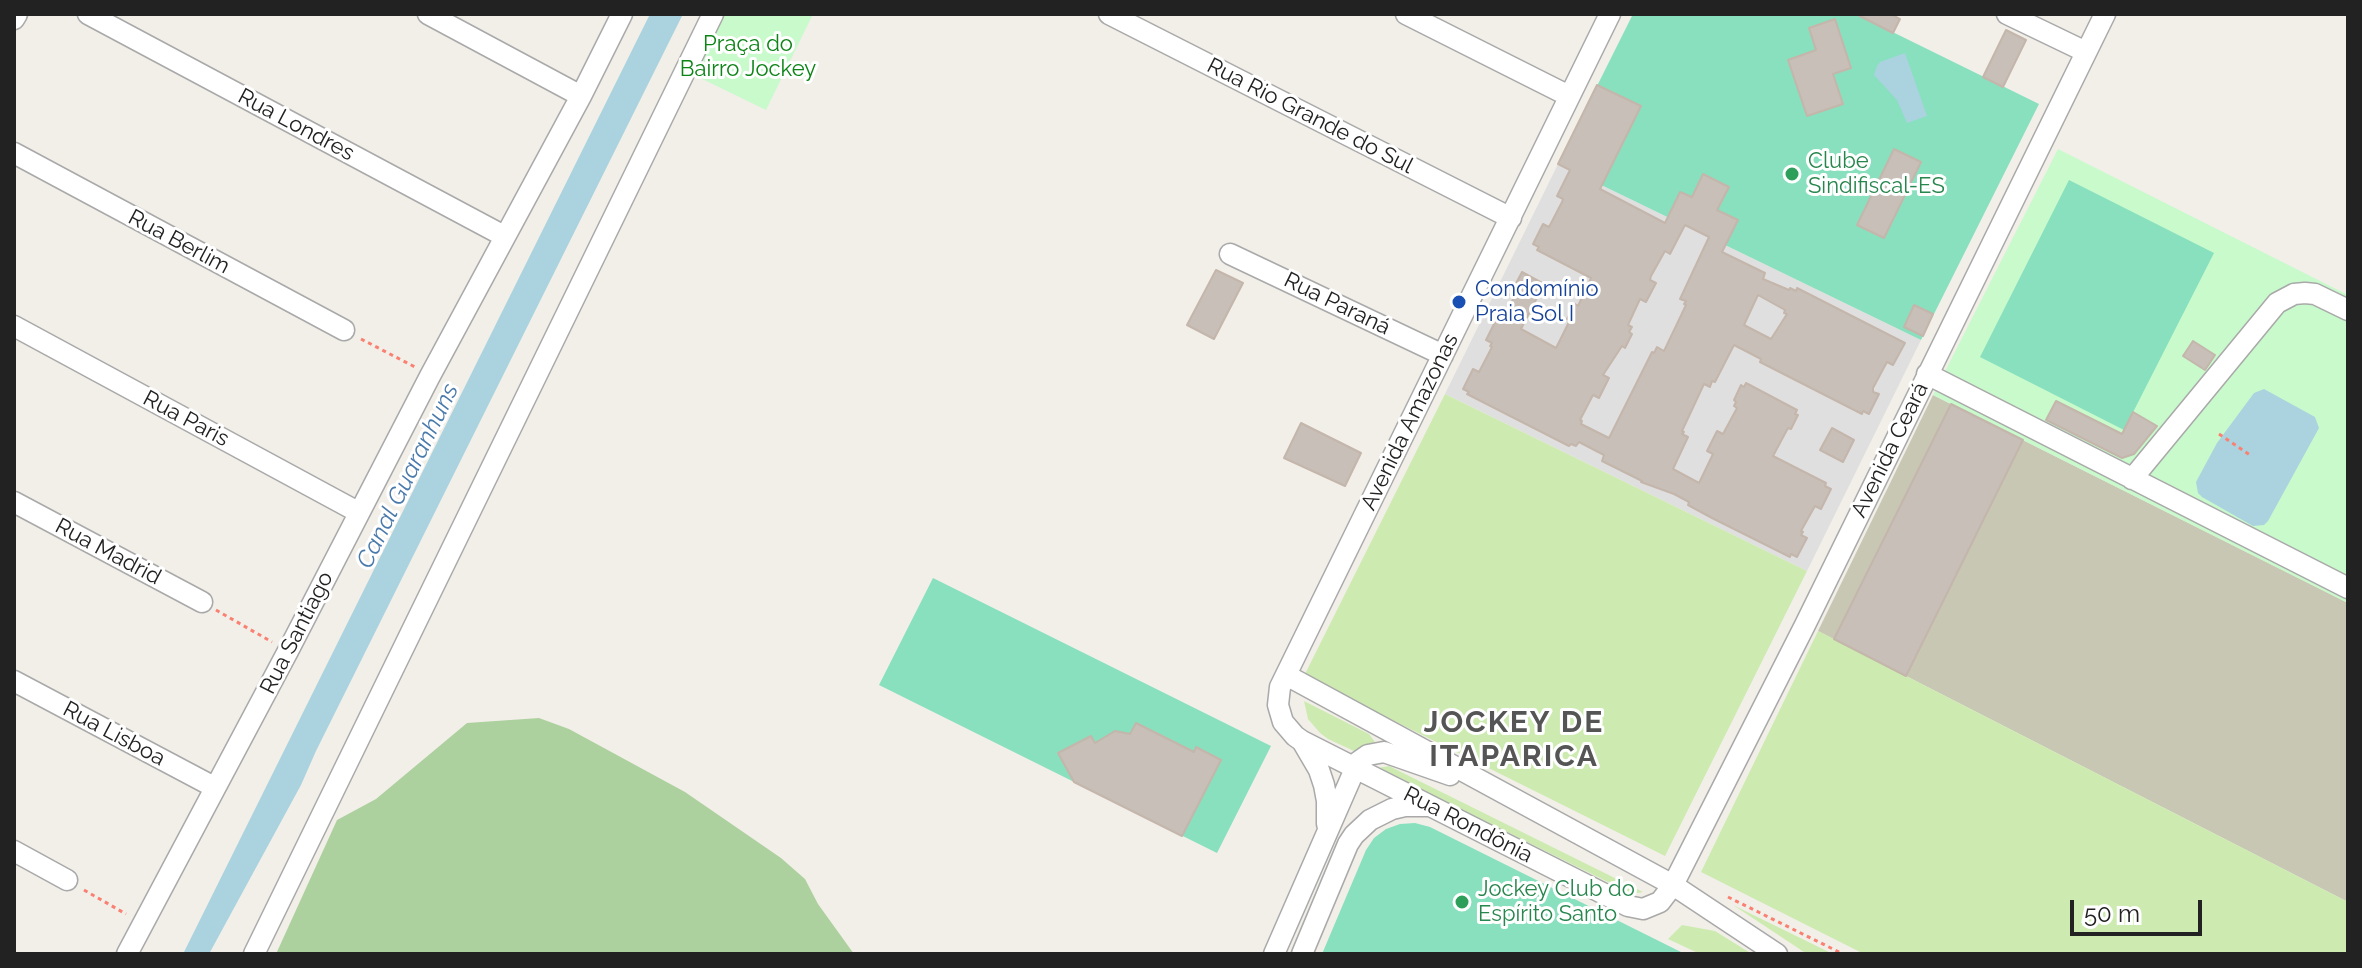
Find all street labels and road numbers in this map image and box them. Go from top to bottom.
street label: Rua Rio Grande do Sul [1202,53,1418,179]
street label: Rua Londres [233,83,359,167]
street label: Rua Berlim [124,204,234,280]
street label: Rua Paraná [1280,267,1394,341]
street label: Avenida Amazonas [1356,329,1464,515]
street label: Avenida Ceará [1846,378,1934,522]
street label: Rua Paris [139,385,233,453]
street label: Rua Madrid [51,513,165,591]
street label: Rua Santiago [255,567,339,699]
street label: Rua Lisboa [58,696,170,772]
street label: Rua Rondônia [1399,781,1537,869]

